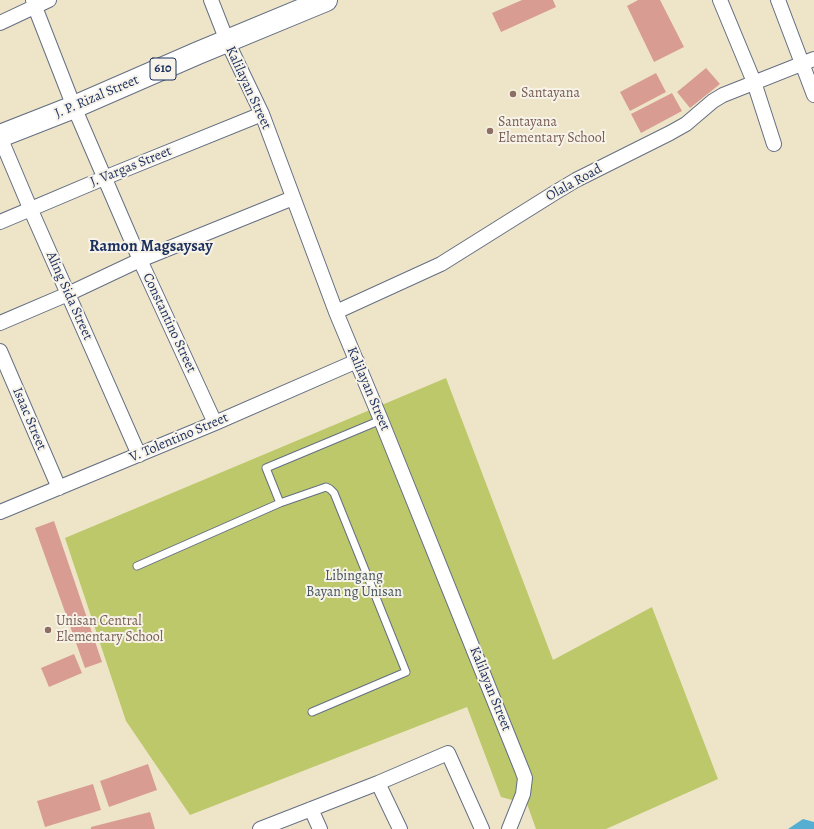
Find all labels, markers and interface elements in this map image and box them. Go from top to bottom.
street label: Kalilayan Street [221,44,275,132]
road number: 610 [150,58,176,80]
street label: J. P. Rizal Street [52,72,142,122]
place label: Santayana [521,86,580,102]
marker: Santayana [508,89,518,99]
place label: Santayana Elementary School [498,115,605,148]
marker: Santayana Elementary School [485,126,495,136]
street label: J. Vargas Street [88,143,174,191]
street label: Olala Road [543,161,605,205]
district label: Ramon Magsaysay [89,237,213,257]
street label: Aling Sida Street [42,249,96,343]
street label: Constantino Street [139,271,199,375]
street label: Kalilayan Street [343,344,393,434]
street label: Isaac Street [8,385,50,453]
street label: V. Tolentino Street [127,410,231,466]
park label: Libingang Bayan ng Unisan [306,569,402,602]
place label: Unisan Central Elementary School [56,614,163,646]
marker: Unisan Central Elementary School [43,625,53,635]
street label: Kalilayan Street [465,644,515,734]

